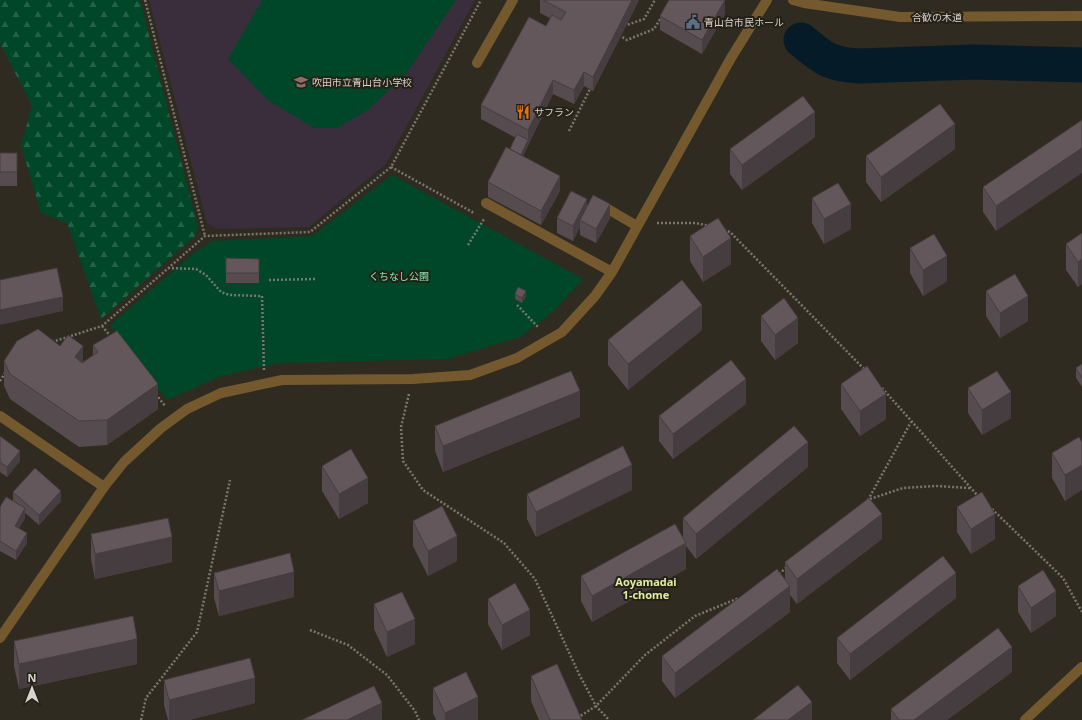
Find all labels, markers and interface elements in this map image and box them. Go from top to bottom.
street label: 合歓の木道 [912,10,962,24]
public building icon: 青山台市民ホール [685,14,701,30]
place label: 青山台市民ホール [704,15,784,29]
school or university icon: 吹田市立青山台小学校 [293,74,309,90]
place label: 吹田市立青山台小学校 [312,75,412,89]
restaurant icon: サフラン [515,104,531,120]
place label: サフラン [534,105,574,119]
park label: くちなし公園 [369,269,429,283]
district label: Aoyamadai 1-chome [615,574,677,602]
north arrow [12,668,52,708]
text: N [28,670,36,685]

